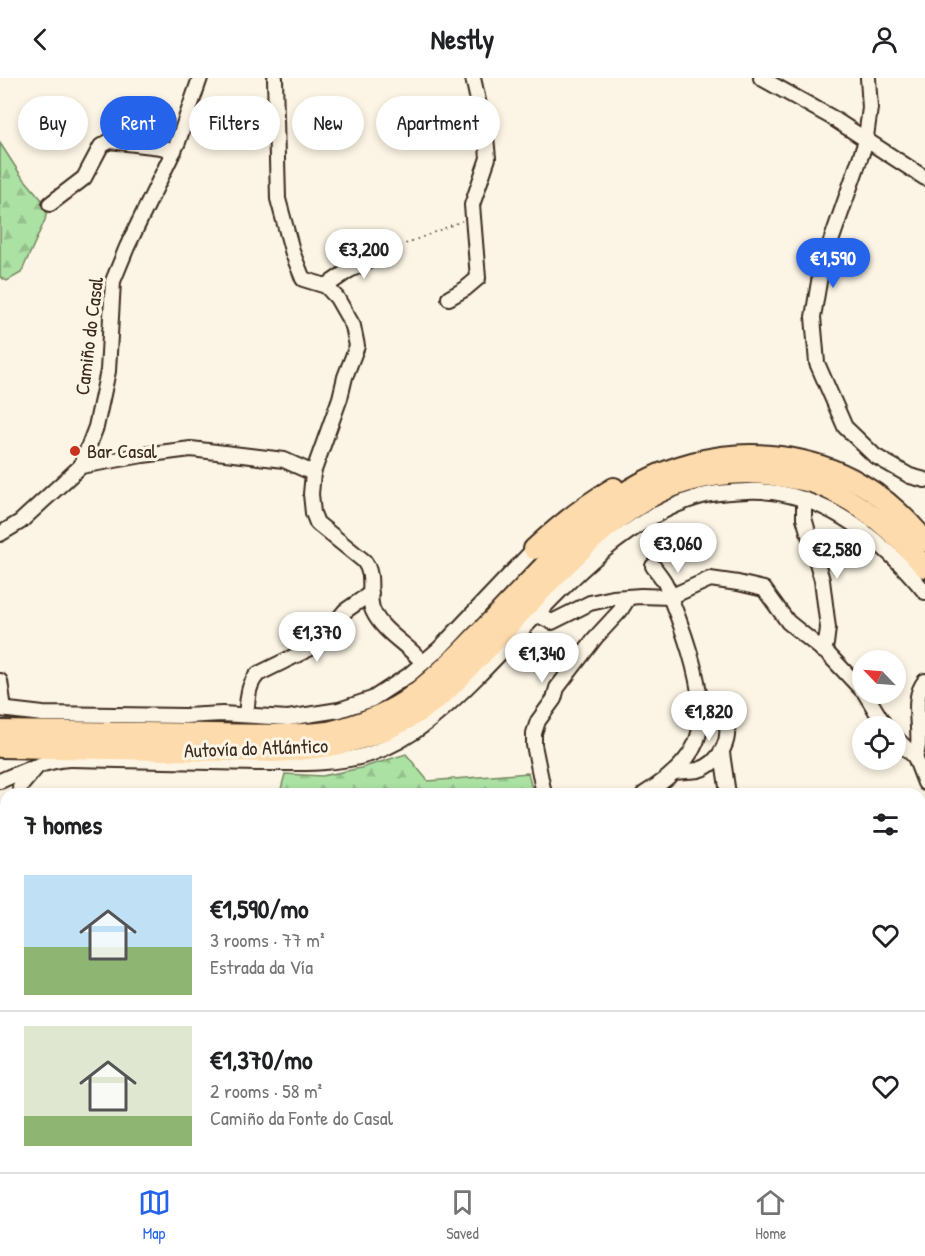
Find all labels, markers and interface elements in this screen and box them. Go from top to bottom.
text: Nestly [431,21,494,57]
icon: back [24,23,57,56]
icon: person [868,23,901,56]
chip: Buy [18,96,88,150]
chip: Rent [100,96,177,150]
chip: Filters [189,96,280,150]
chip: New [292,96,364,150]
chip: Apartment [376,96,500,150]
pin: €3,200 [315,229,413,280]
text: €3,200 [339,235,389,262]
pin: €1,590 [784,238,882,289]
text: €1,590 [810,244,856,271]
street label: Camiño do Casal [68,275,109,396]
place label: Bar Casal [87,437,158,464]
marker: Bar Casal [68,444,82,458]
pin: €3,060 [629,523,727,574]
text: €3,060 [654,529,702,556]
pin: €2,580 [788,529,886,580]
text: €2,580 [812,535,862,562]
pin: €1,370 [268,612,366,663]
text: €1,370 [293,618,341,645]
pin: €1,340 [493,633,591,684]
text: €1,340 [519,639,565,666]
north arrow [852,650,906,704]
map controls [852,650,906,770]
pin: €1,820 [660,691,758,742]
text: €1,820 [685,697,733,724]
button: locate [852,716,906,770]
street label: Autovía do Atlántico [184,731,328,764]
text: 7 homes [24,807,102,842]
icon: filters [869,808,902,841]
text: €1,590/mo [210,891,309,926]
icon: home [72,899,144,971]
icon: heart [869,919,902,952]
text: 3 rooms · 77 m² [210,926,324,953]
text: Estrada da Vía [210,953,313,980]
text: €1,370/mo [210,1042,313,1077]
icon: home [72,1050,144,1122]
icon: heart [869,1070,902,1103]
text: 2 rooms · 58 m² [210,1077,322,1104]
text: Camiño da Fonte do Casal [210,1104,393,1131]
tab: Map [138,1186,171,1244]
tab: Saved [446,1186,479,1244]
tab: Home [754,1186,787,1244]

